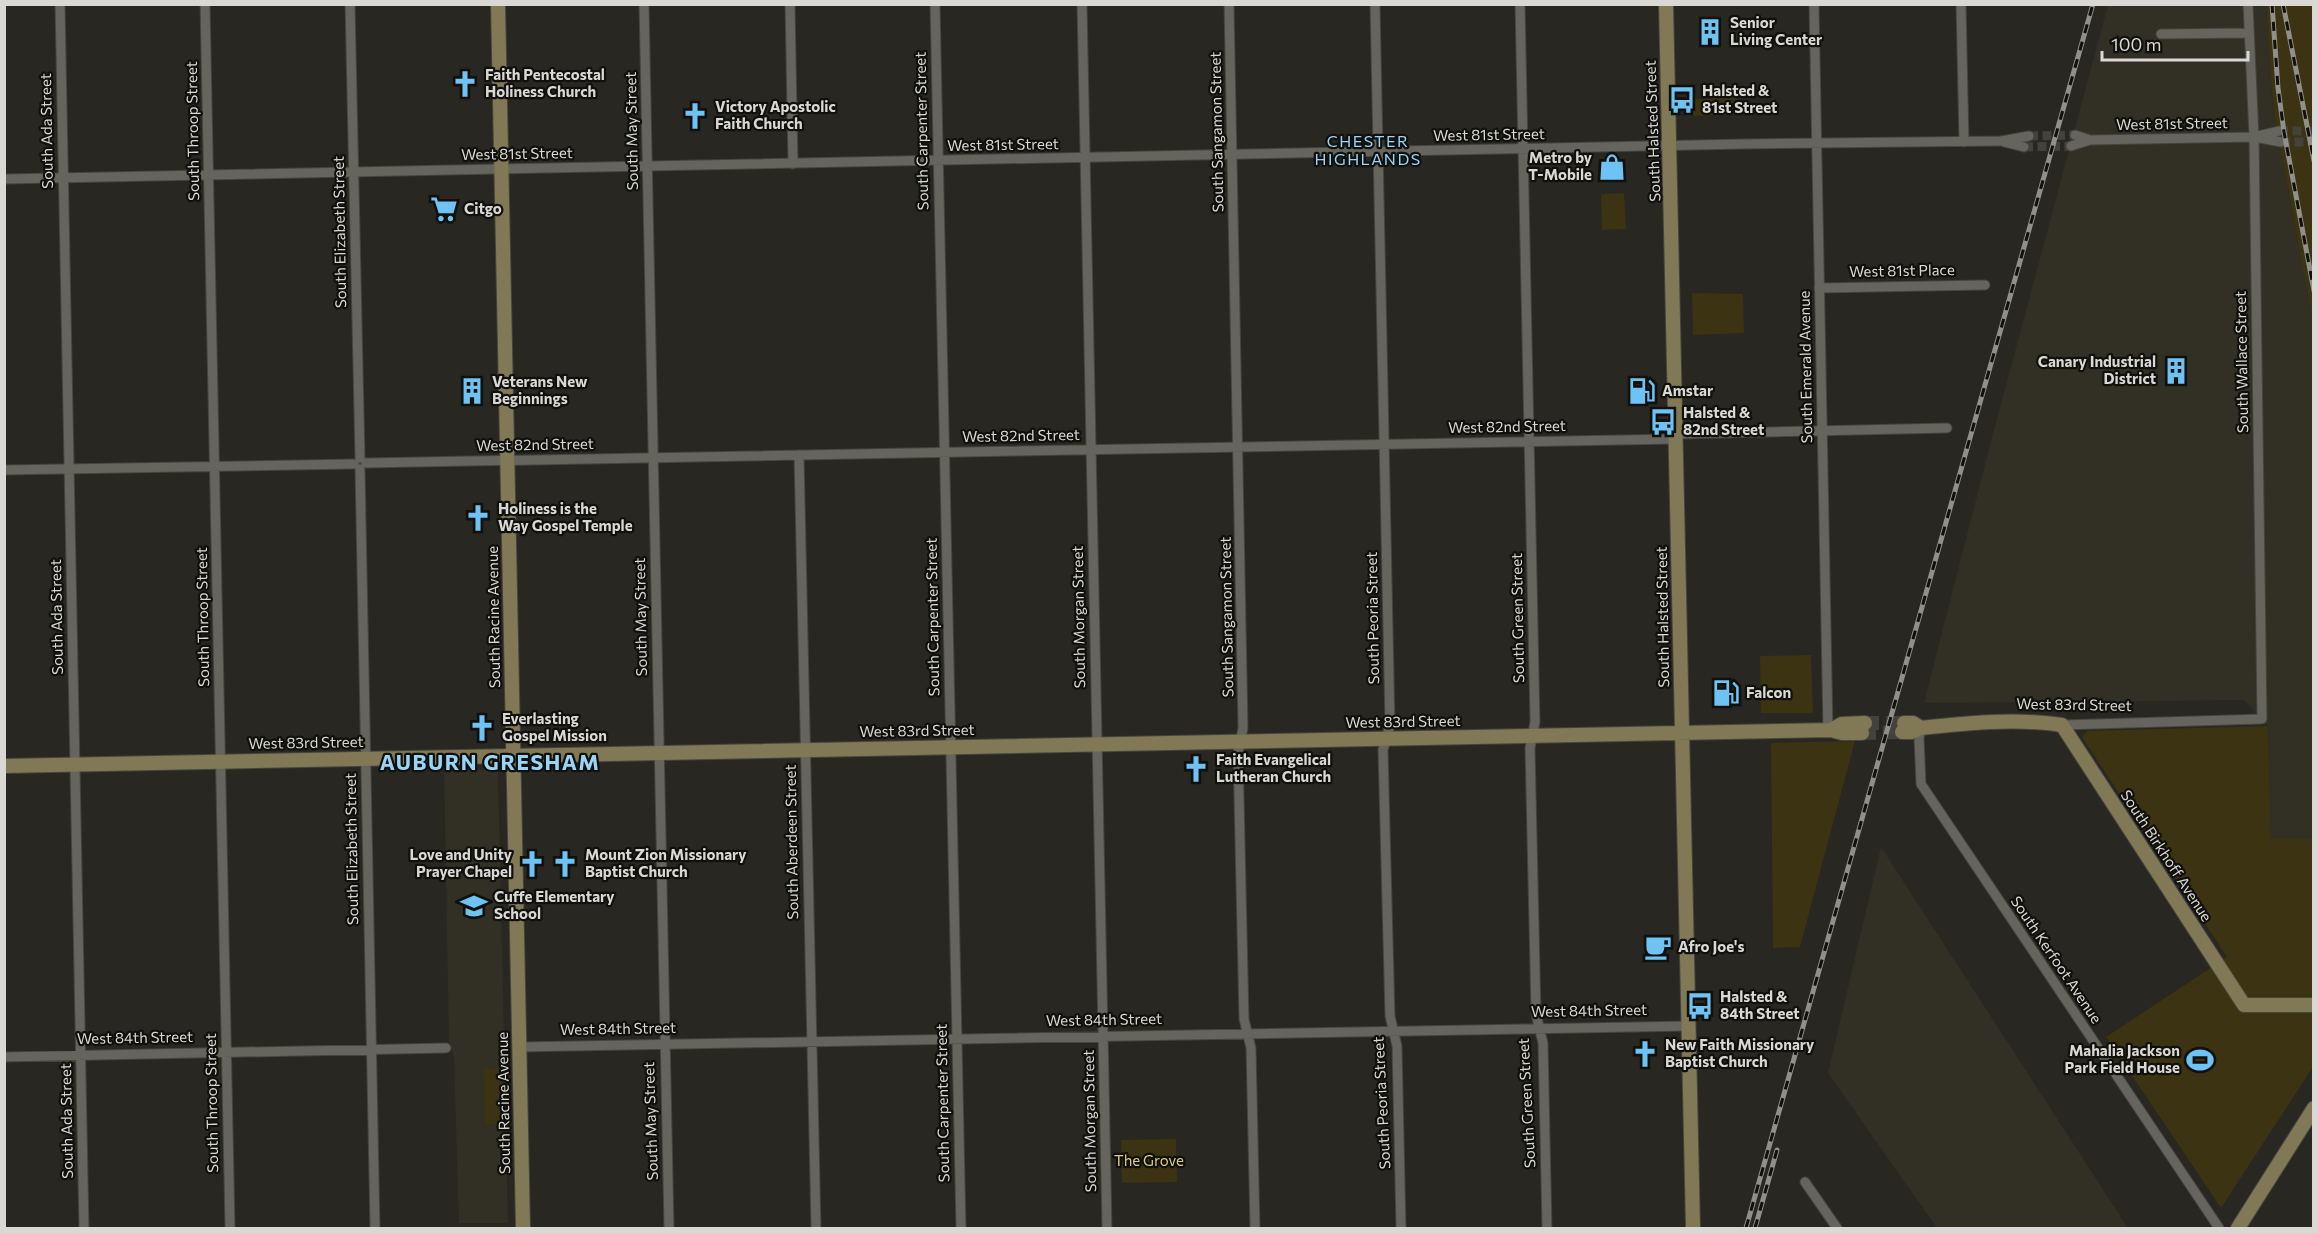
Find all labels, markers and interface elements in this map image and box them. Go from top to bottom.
place label: Senior Living Center [1730,13,1822,48]
building icon: Senior Living Center [1695,17,1725,47]
scale bar [2102,24,2248,62]
text: 100 m [2111,33,2161,55]
street label: South Sangamon Street [1206,51,1226,213]
street label: South Carpenter Street [911,52,931,210]
street label: South Halsted Street [1641,60,1663,202]
street label: South Throop Street [182,61,202,201]
place label: Faith Pentecostal Holiness Church [485,65,605,100]
church icon: Faith Pentecostal Holiness Church [450,69,480,99]
street label: South May Street [621,72,641,191]
street label: South Ada Street [36,73,56,189]
place label: Halsted & 81st Street [1702,81,1777,116]
bus stop icon: Halsted & 81st Street [1667,85,1697,115]
place label: Victory Apostolic Faith Church [715,97,836,132]
church icon: Victory Apostolic Faith Church [680,101,710,131]
street label: West 81st Street [2116,113,2228,133]
street label: West 81st Street [1433,124,1545,144]
district label: CHESTER HIGHLANDS [1314,131,1422,168]
street label: West 81st Street [947,134,1059,154]
street label: West 81st Street [461,143,573,163]
place label: Metro by T-Mobile [1528,148,1593,183]
shop icon: Metro by T-Mobile [1597,152,1627,182]
street label: South Elizabeth Street [329,156,349,308]
supermarket icon: Citgo [429,194,459,224]
place label: Citgo [464,199,502,217]
street label: West 81st Place [1849,260,1955,280]
street label: South Emerald Avenue [1795,290,1815,444]
street label: South Wallace Street [2231,291,2251,433]
place label: Canary Industrial District [2038,352,2156,387]
building icon: Canary Industrial District [2161,356,2191,386]
place label: Veterans New Beginnings [492,372,588,407]
building icon: Veterans New Beginnings [457,376,487,406]
fuel station icon: Amstar [1627,376,1657,406]
place label: Amstar [1662,381,1713,399]
place label: Halsted & 82nd Street [1683,403,1764,438]
bus stop icon: Halsted & 82nd Street [1648,407,1678,437]
street label: West 82nd Street [1448,416,1566,436]
street label: West 82nd Street [962,425,1080,445]
street label: West 82nd Street [476,434,594,454]
place label: Holiness is the Way Gospel Temple [498,499,633,534]
church icon: Holiness is the Way Gospel Temple [463,503,493,533]
street label: South Sangamon Street [1216,536,1236,698]
street label: South Carpenter Street [922,538,942,696]
street label: South Morgan Street [1068,545,1088,689]
street label: South Racine Avenue [483,546,503,688]
street label: South Halsted Street [1652,546,1672,688]
street label: South Throop Street [192,547,212,687]
street label: South Peoria Street [1362,551,1382,685]
street label: South Green Street [1507,553,1527,683]
street label: South May Street [630,558,650,677]
street label: South Ada Street [46,559,66,675]
fuel station icon: Falcon [1711,678,1741,708]
place label: Falcon [1746,683,1791,701]
street label: West 83rd Street [2016,694,2132,714]
place label: Everlasting Gospel Mission [502,709,607,744]
street label: West 83rd Street [1345,711,1461,731]
church icon: Everlasting Gospel Mission [467,713,497,743]
street label: West 83rd Street [859,720,975,740]
street label: West 83rd Street [248,732,364,752]
district label: AUBURN GRESHAM [380,749,600,774]
place label: Faith Evangelical Lutheran Church [1216,750,1331,785]
church icon: Faith Evangelical Lutheran Church [1181,754,1211,784]
street label: South Aberdeen Street [781,764,801,920]
street label: South Elizabeth Street [341,773,361,925]
street label: South Birkhoff Avenue [2118,786,2216,925]
place label: Love and Unity Prayer Chapel [409,845,513,880]
place label: Mount Zion Missionary Baptist Church [585,845,747,880]
church icon: Love and Unity Prayer Chapel [517,849,547,879]
church icon: Mount Zion Missionary Baptist Church [550,849,580,879]
place label: Cuffe Elementary School [494,887,615,922]
school or university icon: Cuffe Elementary School [459,891,489,921]
street label: South Kerfoot Avenue [2008,892,2106,1027]
cafe icon: Afro Joe's [1643,932,1673,962]
place label: Afro Joe's [1678,937,1744,955]
place label: Halsted & 84th Street [1720,987,1800,1022]
bus stop icon: Halsted & 84th Street [1685,991,1715,1021]
street label: West 84th Street [1531,1000,1647,1020]
street label: West 84th Street [1046,1009,1162,1029]
street label: West 84th Street [560,1018,676,1038]
street label: South Carpenter Street [932,1024,952,1182]
street label: West 84th Street [77,1027,193,1047]
street label: South Racine Avenue [493,1032,513,1174]
street label: South Throop Street [201,1033,221,1173]
place label: New Faith Missionary Baptist Church [1665,1035,1815,1070]
street label: South Peoria Street [1369,1036,1393,1170]
street label: South Green Street [1514,1038,1538,1169]
church icon: New Faith Missionary Baptist Church [1630,1039,1660,1069]
place label: Mahalia Jackson Park Field House [2065,1041,2180,1076]
sports icon: Mahalia Jackson Park Field House [2185,1045,2215,1075]
street label: South Morgan Street [1079,1049,1099,1193]
street label: South May Street [639,1061,661,1181]
street label: South Ada Street [56,1063,76,1179]
park label: The Grove [1114,1151,1184,1169]

